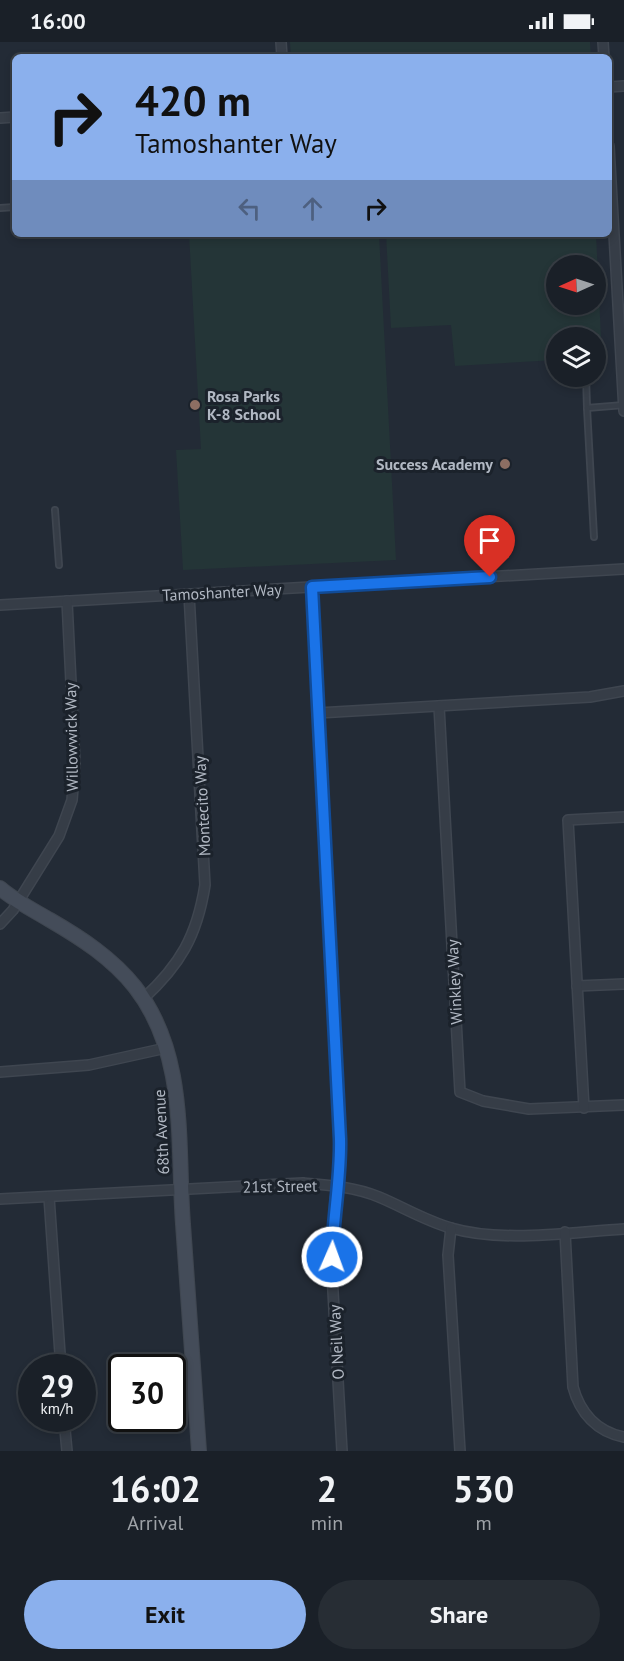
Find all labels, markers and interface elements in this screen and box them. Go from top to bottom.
text: 16:00 [30,7,86,35]
text: 420 m [135,73,251,128]
icon: right [36,78,114,156]
text: Tamoshanter Way [135,126,337,160]
icon: left [233,192,266,225]
icon: ahead [296,192,329,225]
icon: right [359,192,392,225]
north arrow [546,255,606,315]
map controls [546,255,606,387]
button: layers [546,327,606,387]
place label: Rosa Parks K-8 School [207,386,281,424]
marker: Rosa Parks K-8 School [188,398,202,412]
place label: Success Academy [376,454,493,474]
marker: Success Academy [498,457,512,471]
pin [464,515,515,577]
icon: arrive [473,524,506,557]
street label: Tamoshanter Way [162,579,283,605]
street label: Willowwick Way [60,682,82,792]
street label: Montecito Way [189,755,215,857]
street label: Winkley Way [442,938,466,1025]
street label: 68th Avenue [149,1089,173,1175]
street label: 21st Street [242,1175,318,1197]
position arrow [300,1225,364,1289]
street label: O Neil Way [324,1303,348,1380]
speed limit sign: 30 [108,1354,186,1432]
text: 29 [40,1366,74,1405]
text: km/h [41,1399,73,1418]
text: 16:02 [110,1465,201,1512]
text: 2 [317,1465,337,1512]
text: 530 [453,1465,514,1512]
text: Arrival [127,1510,183,1536]
text: min [311,1510,343,1536]
text: m [476,1510,492,1536]
button: Exit [24,1580,306,1649]
button: Share [318,1580,600,1649]

